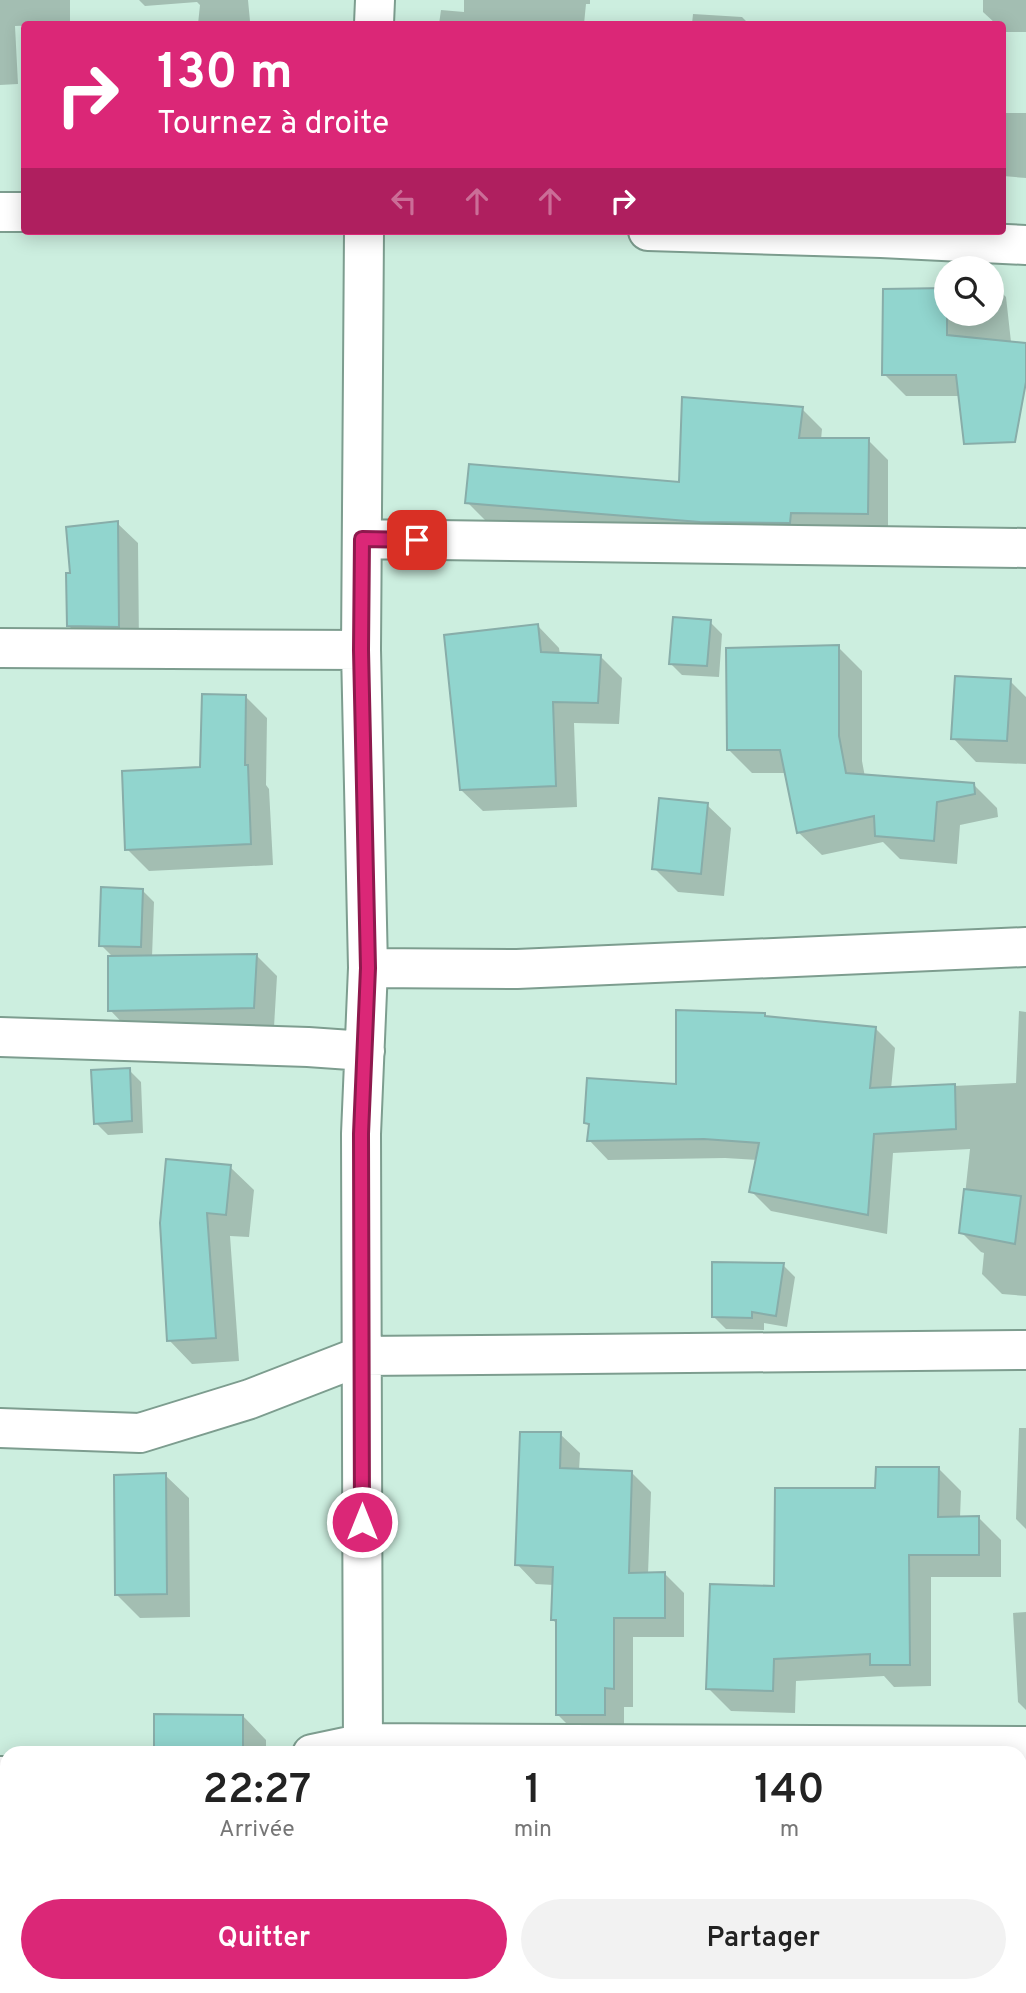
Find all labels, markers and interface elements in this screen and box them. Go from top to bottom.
text: 130 m [157,44,293,106]
icon: right [42,49,133,140]
text: Tournez à droite [157,105,389,145]
icon: left [385,182,423,220]
icon: ahead [458,182,496,220]
icon: ahead [531,182,569,220]
icon: right [604,182,642,220]
map controls [934,256,1004,326]
button: search [934,256,1004,326]
pin [387,510,447,570]
icon: arrive [398,521,436,559]
position arrow [325,1485,399,1559]
text: 22:27 [202,1765,311,1818]
text: 1 [525,1765,541,1818]
text: 140 [754,1765,825,1818]
text: Arrivée [219,1816,295,1845]
text: min [514,1816,552,1845]
text: m [780,1816,799,1845]
button: Quitter [21,1899,507,1979]
button: Partager [521,1899,1006,1979]

